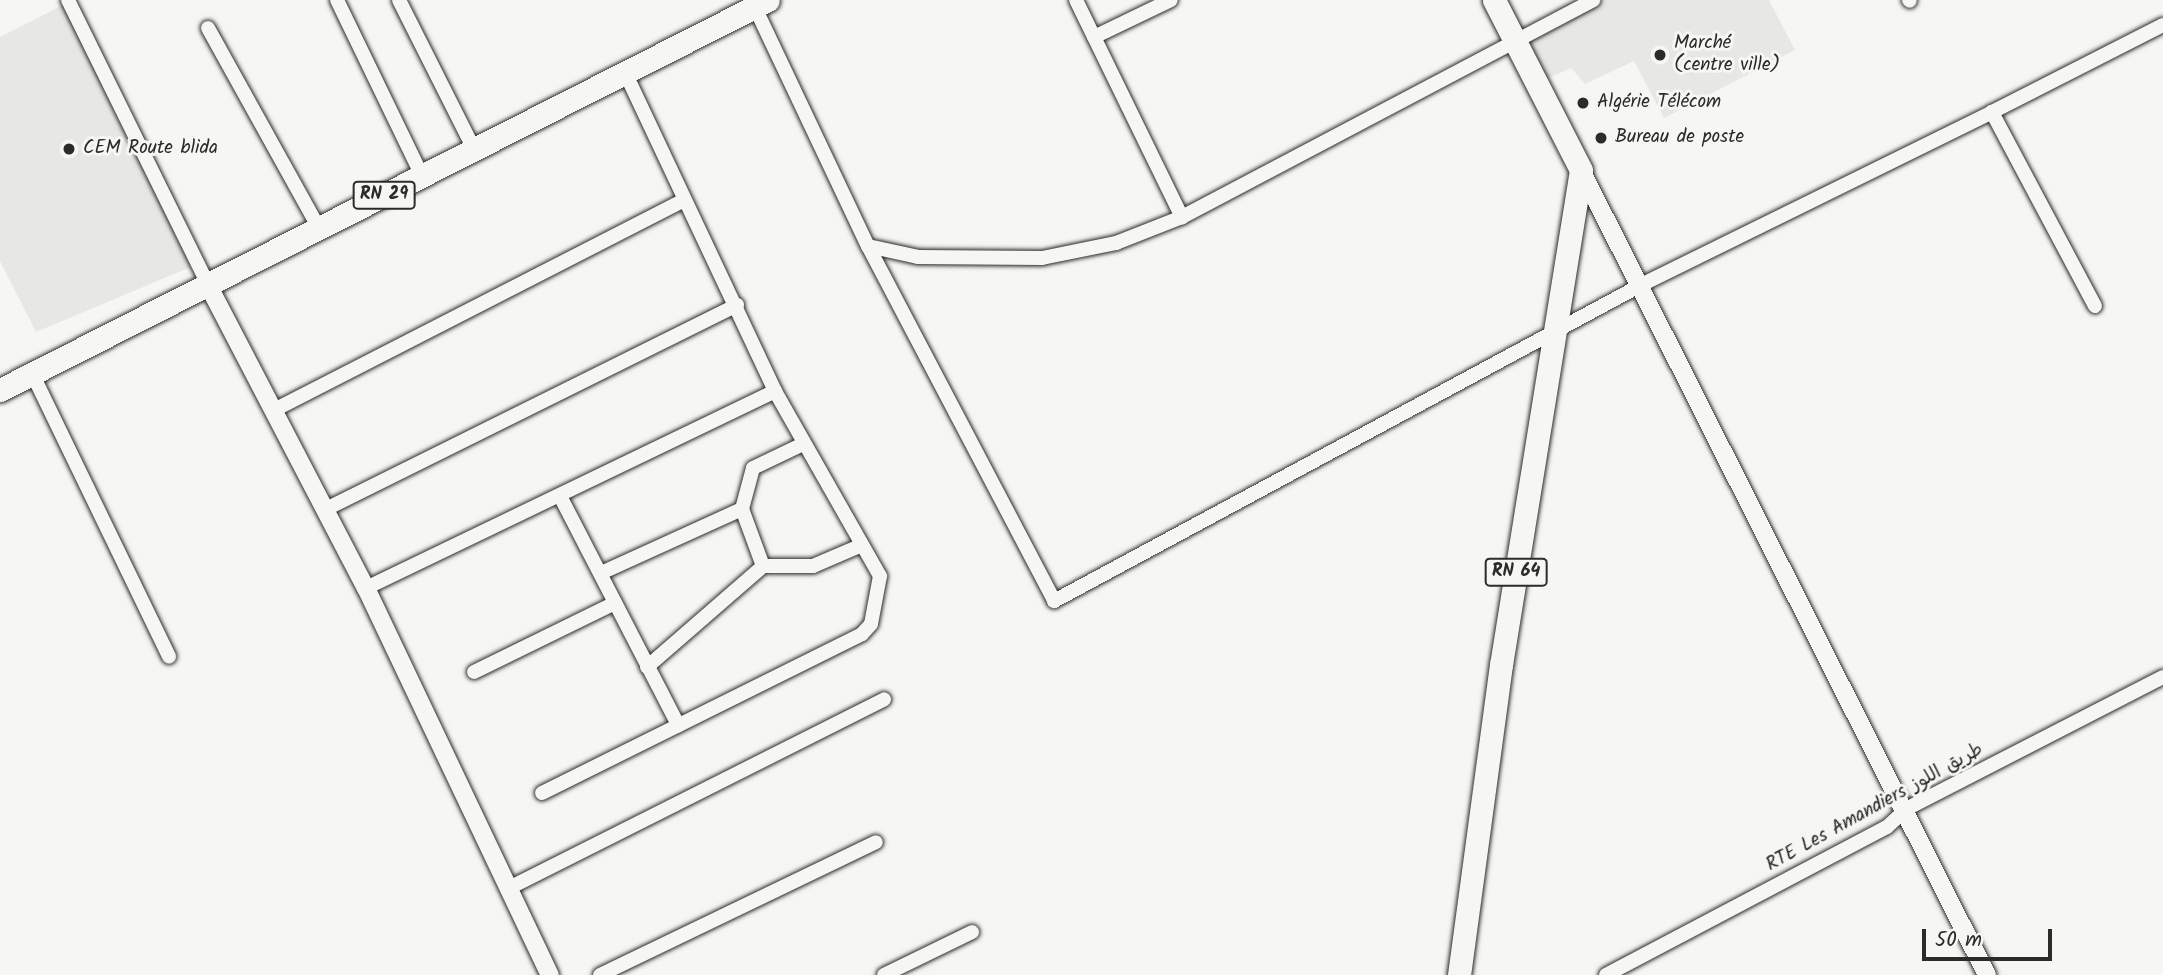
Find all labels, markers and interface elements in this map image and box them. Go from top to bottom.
place label: Marché (centre ville) [1674,33,1780,77]
marker: Marché (centre ville) [1652,47,1668,63]
place label: Algérie Télécom [1597,92,1721,114]
marker: Algérie Télécom [1575,95,1591,111]
place label: Bureau de poste [1615,127,1744,149]
marker: Bureau de poste [1593,130,1609,146]
place label: CEM Route blida [83,138,218,160]
marker: CEM Route blida [61,141,77,157]
road number: RN 29 [352,180,416,210]
road number: RN 64 [1484,558,1548,586]
street label: RTE Les Amandiers طريق اللوز [1763,739,1987,877]
scale bar [1925,916,2054,960]
text: 50 m [1935,924,1982,957]

